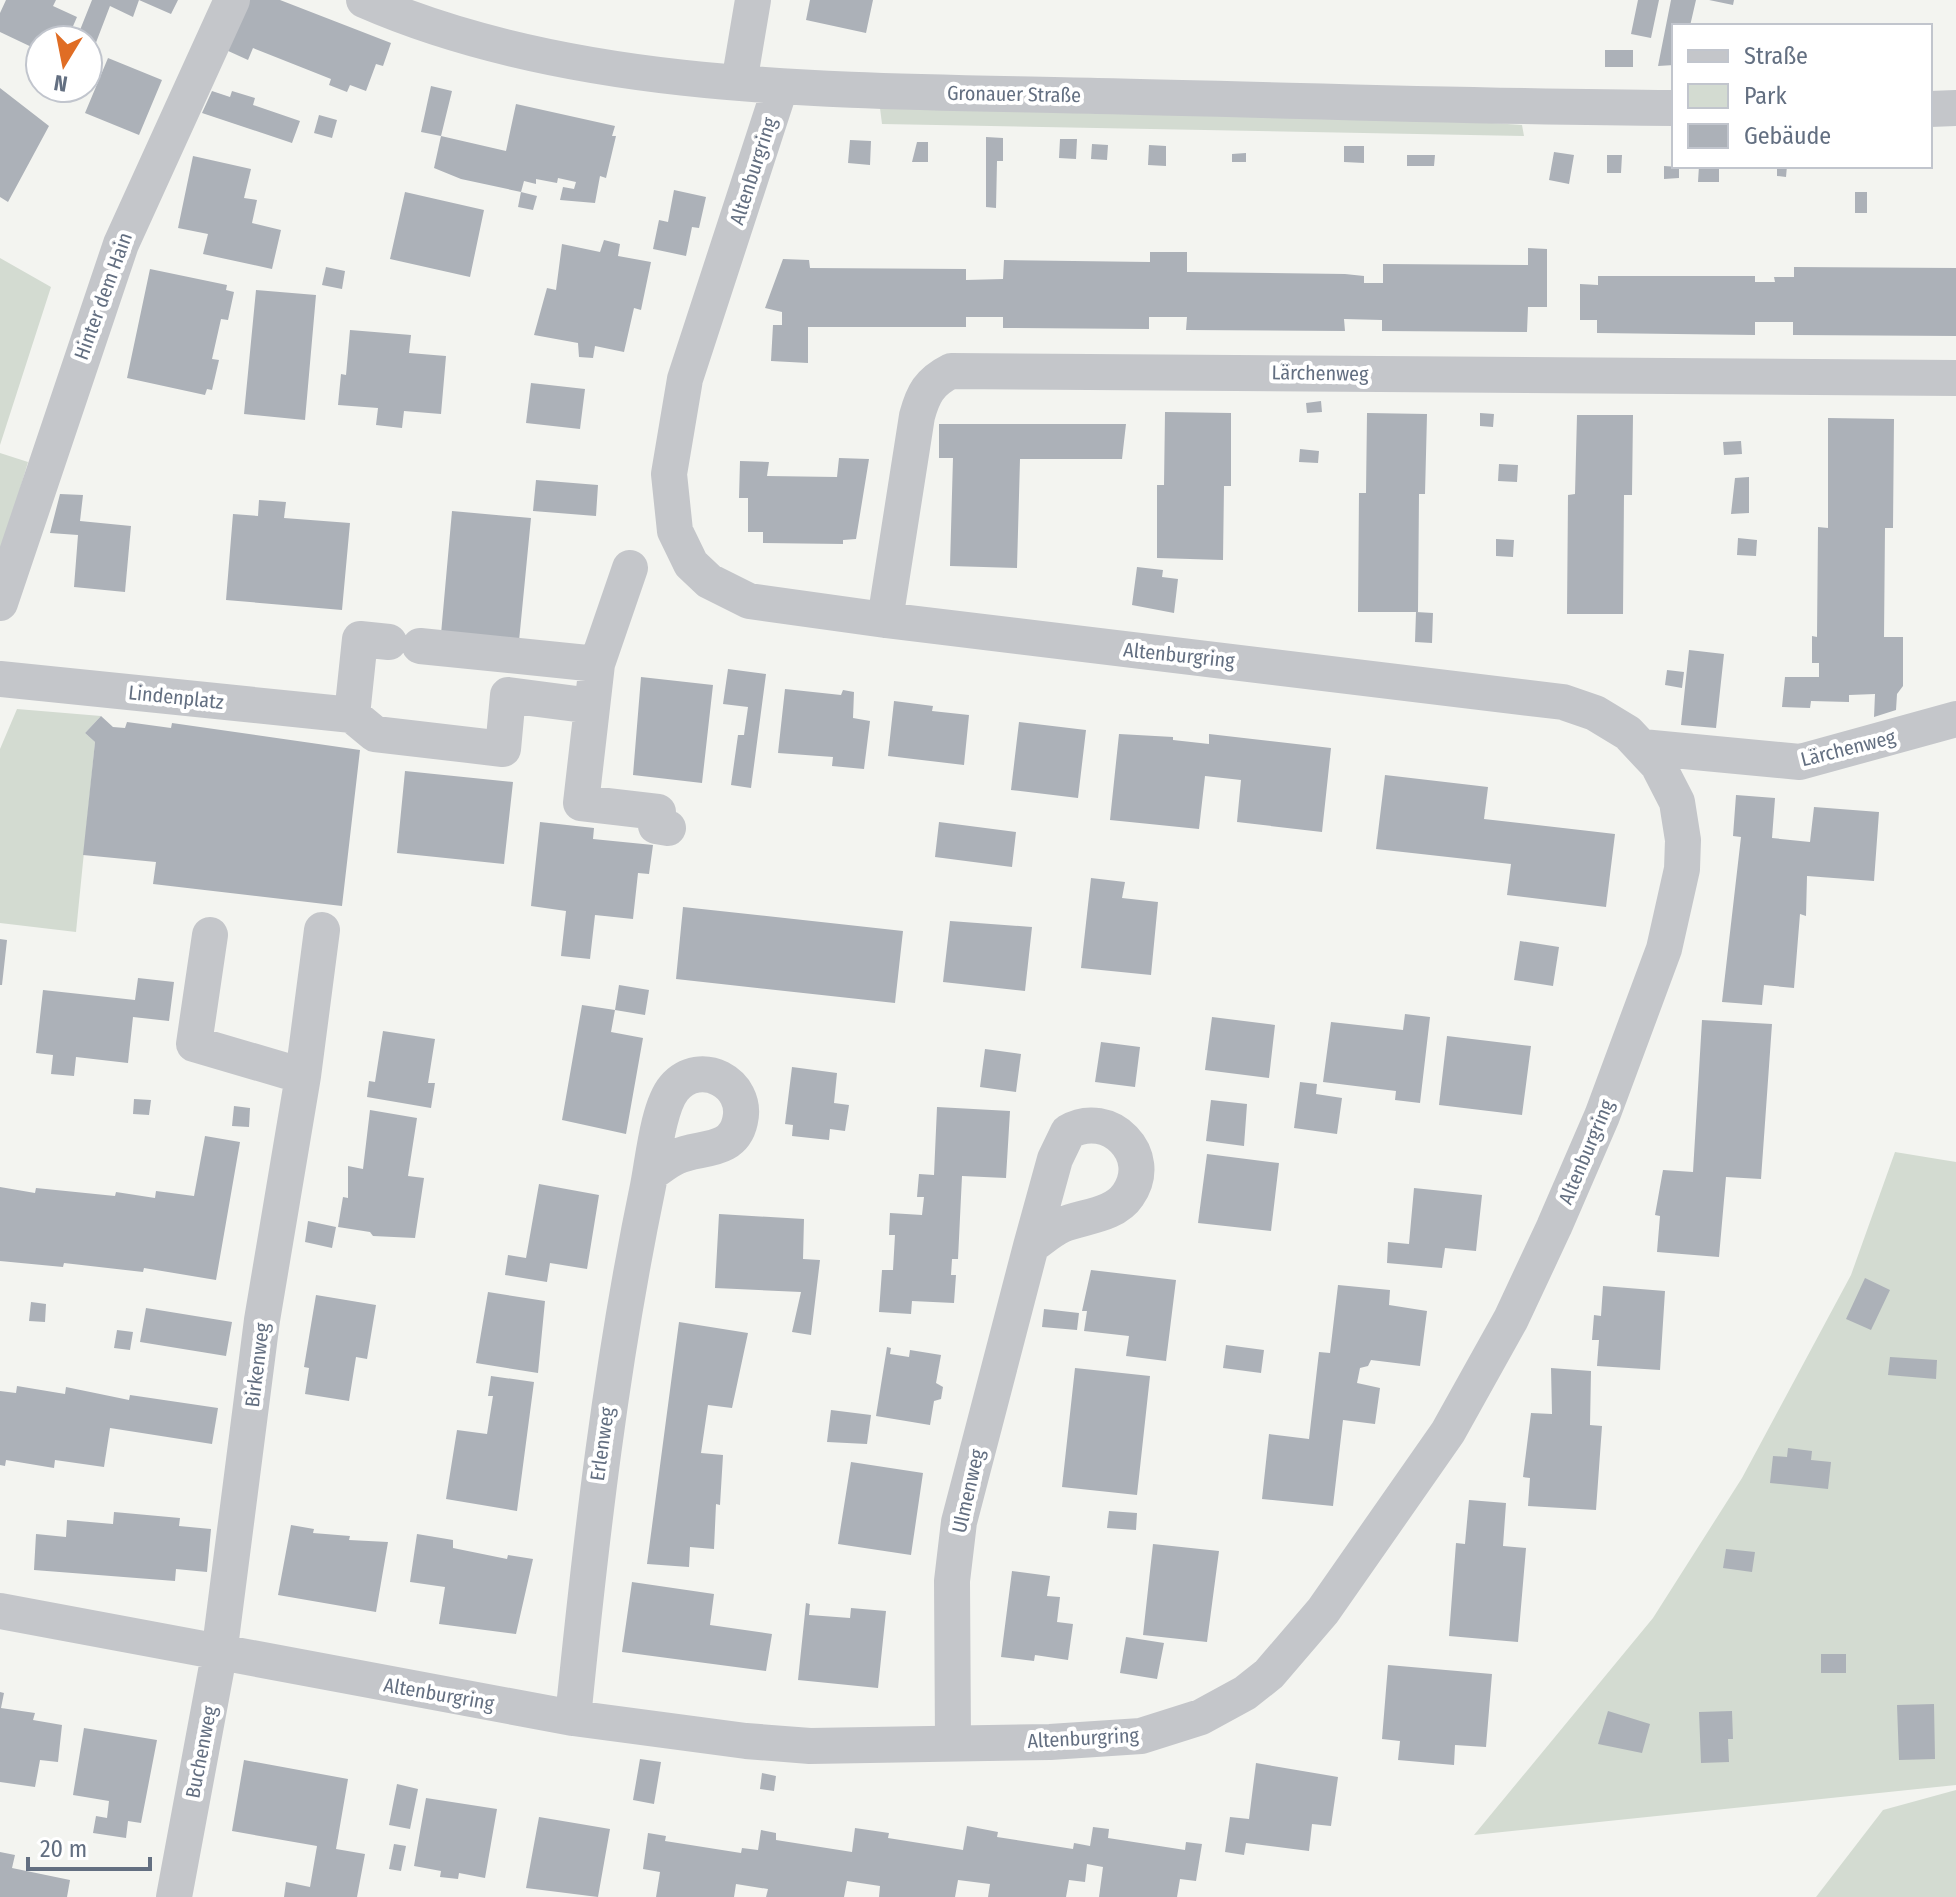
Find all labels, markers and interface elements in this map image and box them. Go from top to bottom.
north arrow [24,24,104,104]
legend [1672,24,1932,168]
text: Straße [1744,42,1808,70]
text: N [52,69,69,98]
street label: Gronauer Straße [947,81,1081,107]
text: Park [1744,82,1787,110]
street label: Altenburgring [724,114,782,228]
text: Gebäude [1744,122,1831,150]
street label: Hinter dem Hain [69,229,137,363]
street label: Lärchenweg [1271,360,1369,386]
street label: Altenburgring [1122,637,1236,673]
street label: Lindenplatz [127,680,225,714]
street label: Lärchenweg [1798,724,1898,771]
street label: Altenburgring [1553,1095,1619,1208]
street label: Birkenweg [240,1321,274,1409]
street label: Erlenweg [585,1405,619,1482]
street label: Ulmenweg [947,1446,989,1535]
street label: Altenburgring [382,1672,497,1716]
street label: Buchenweg [180,1703,222,1800]
street label: Altenburgring [1027,1723,1140,1753]
scale bar [28,1821,150,1871]
text: 20 m [40,1835,87,1863]

